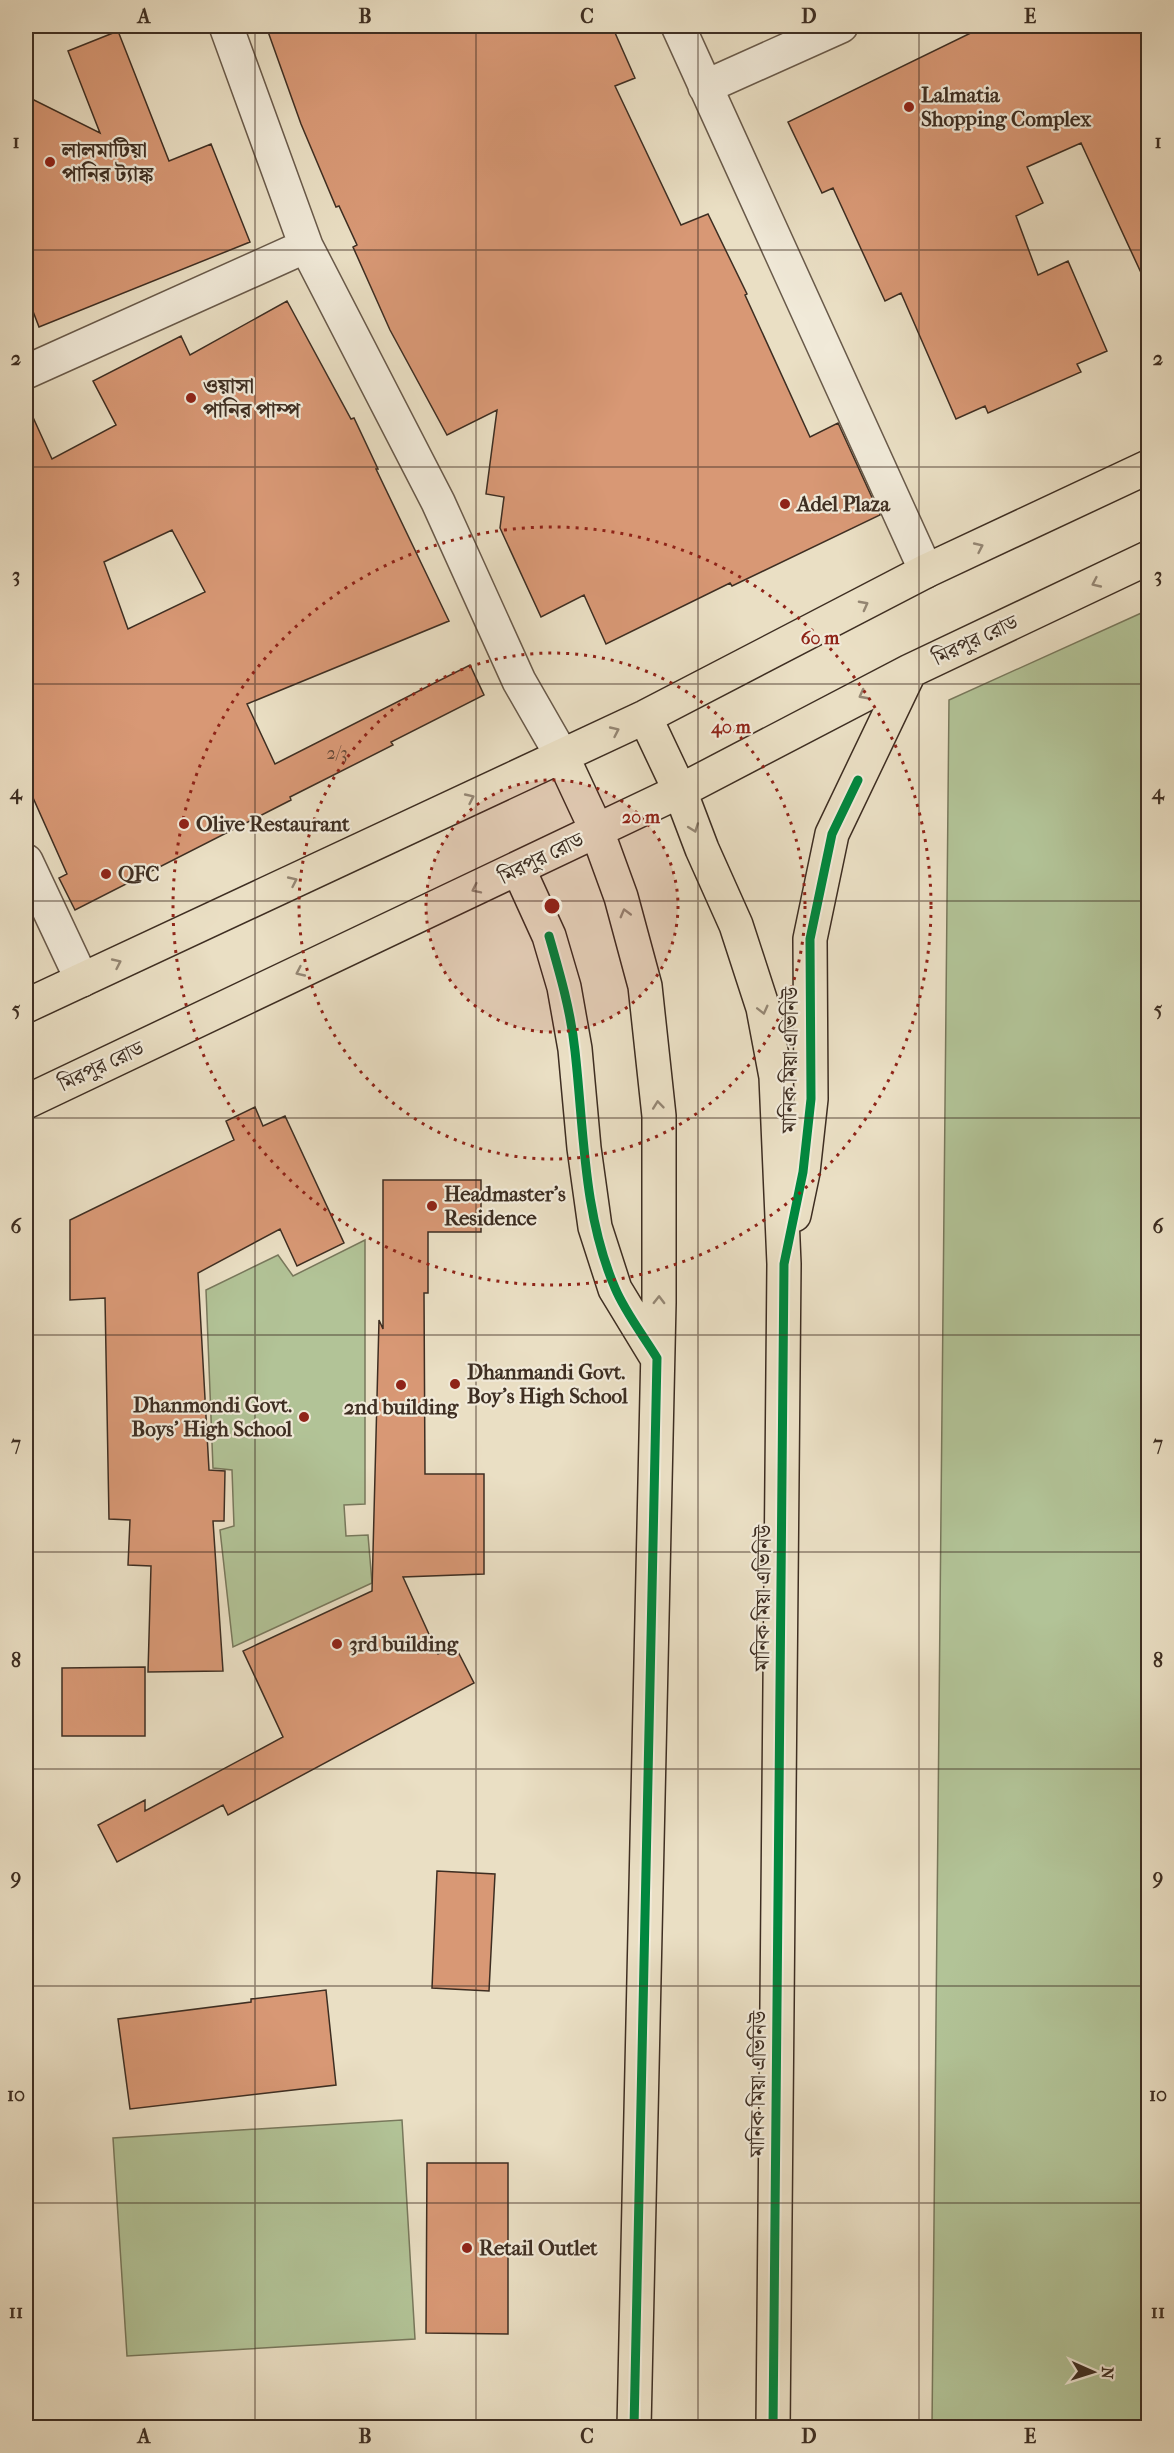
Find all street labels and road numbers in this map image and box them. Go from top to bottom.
street label: মিরপুর রোড [928,609,1023,671]
street label: মিরপুর রোড [494,827,589,890]
street label: মানিক মিয়া এভিনিউ [776,986,803,1134]
street label: মিরপুর রোড [54,1035,149,1097]
street label: মানিক মিয়া এভিনিউ [749,1524,776,1672]
street label: মানিক মিয়া এভিনিউ [744,2010,771,2158]

